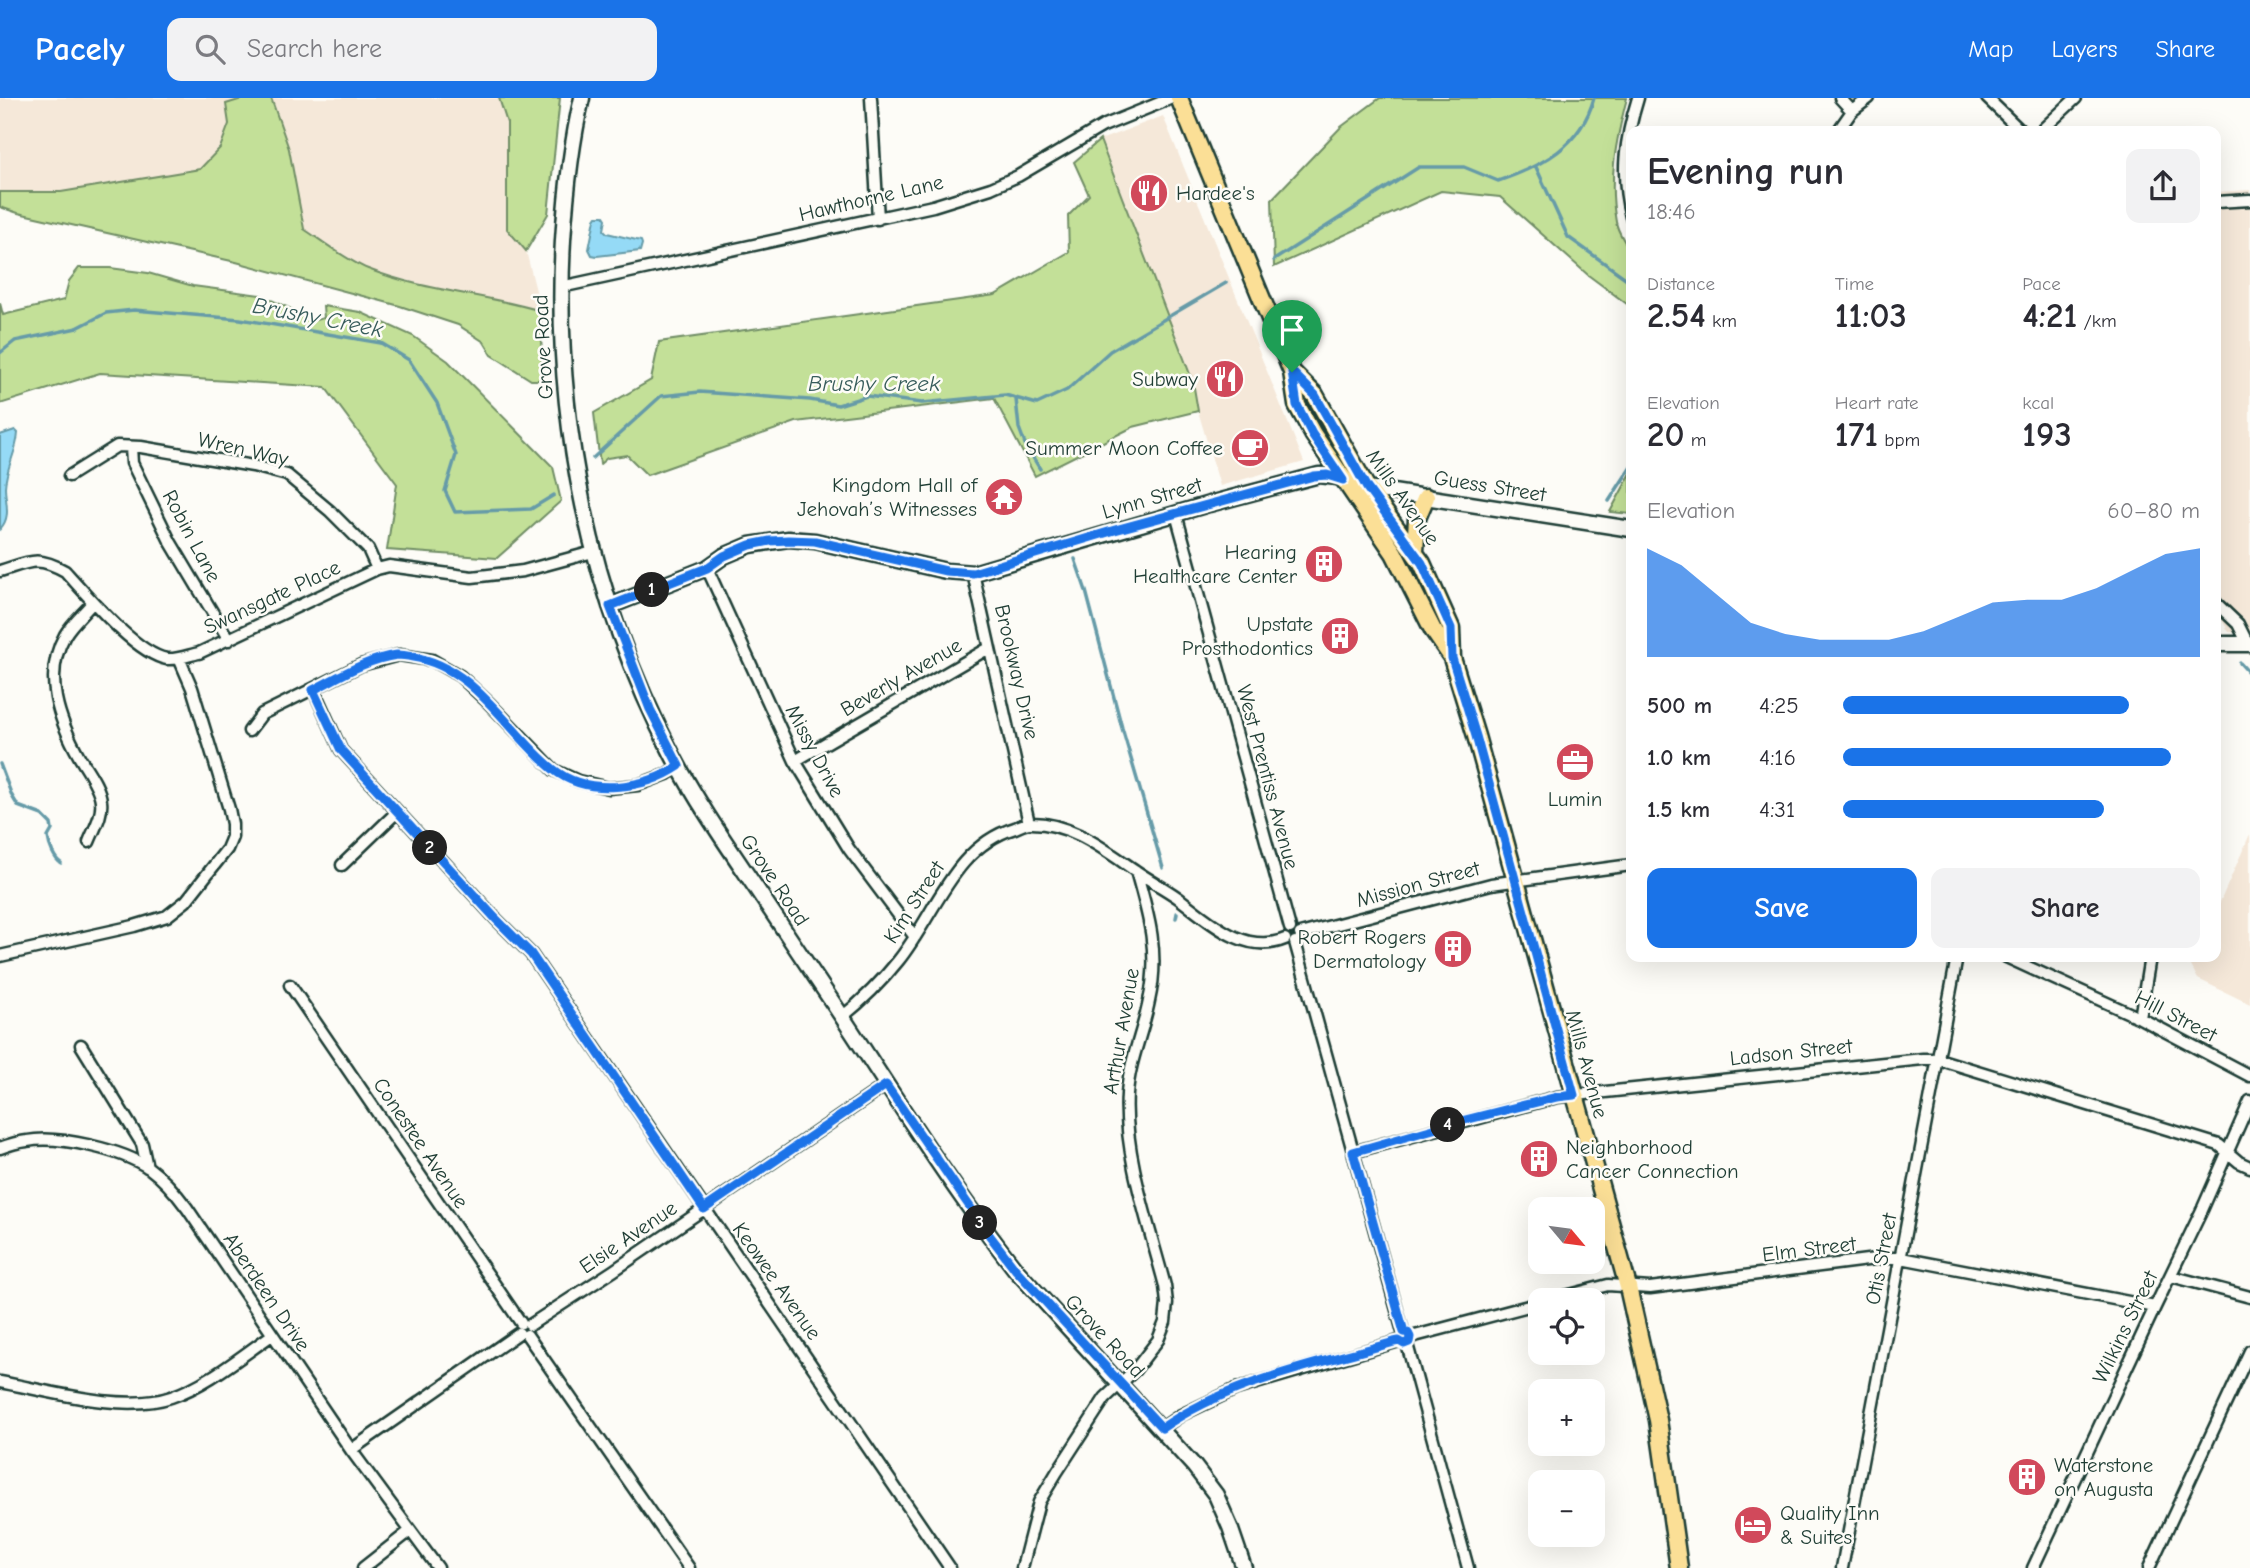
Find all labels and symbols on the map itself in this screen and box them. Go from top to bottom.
street label: Hawthorne Lane [796,170,946,226]
restaurant icon: Hardee's [1128,172,1170,214]
place label: Hardee's [1176,181,1255,205]
water label: Brushy Creek [250,292,386,344]
street label: Grove Road [528,294,558,400]
pin [1262,300,1322,372]
restaurant icon: Subway [1204,358,1246,400]
place label: Subway [1132,367,1199,391]
water label: Brushy Creek [808,370,941,397]
street label: Wren Way [195,427,291,471]
cafe icon: Summer Moon Coffee [1229,427,1271,469]
place label: Summer Moon Coffee [1025,436,1223,460]
street label: Mills Avenue [1361,445,1445,549]
street label: Guess Street [1432,465,1549,507]
street label: Lynn Street [1099,472,1206,524]
place label: Kingdom Hall of Jehovah’s Witnesses [797,473,978,521]
temple icon: Kingdom Hall of Jehovah’s Witnesses [983,476,1025,518]
street label: Robin Lane [158,486,226,586]
place label: Hearing Healthcare Center [1133,540,1298,588]
building icon: Hearing Healthcare Center [1303,543,1345,585]
street label: Swansgate Place [200,555,344,639]
pin: 1 [634,573,670,608]
street label: Brookway Drive [990,602,1044,742]
place label: Upstate Prosthodontics [1182,612,1313,660]
building icon: Upstate Prosthodontics [1319,615,1361,657]
street label: Beverly Avenue [836,633,966,721]
street label: West Prentiss Avenue [1232,682,1304,872]
street label: Missy Drive [781,701,849,801]
office icon: Lumin [1554,741,1596,783]
place label: Lumin [1548,787,1602,811]
pin: 2 [412,830,448,866]
street label: Grove Road [736,830,814,930]
street label: Kim Street [878,855,950,948]
street label: Mission Street [1354,856,1483,912]
place label: Robert Rogers Dermatology [1297,925,1427,973]
building icon: Robert Rogers Dermatology [1432,928,1474,970]
street label: Arthur Avenue [1098,966,1144,1096]
street label: Hill Street [2131,985,2222,1047]
street label: Mills Avenue [1561,1007,1613,1121]
street label: Ladson Street [1729,1034,1854,1070]
street label: Conestee Avenue [368,1073,474,1213]
pin: 4 [1430,1108,1466,1142]
place label: Neighborhood Cancer Connection [1566,1135,1739,1183]
building icon: Neighborhood Cancer Connection [1518,1138,1560,1180]
street label: Elsie Avenue [575,1196,681,1278]
north arrow [1528,1197,1605,1274]
pin: 3 [962,1206,998,1240]
street label: Otis Street [1860,1210,1902,1307]
street label: Keowee Avenue [728,1218,826,1344]
street label: Aberdeen Drive [219,1228,315,1356]
street label: Elm Street [1761,1231,1858,1267]
street label: Wilkins Street [2087,1266,2163,1387]
street label: Grove Road [1060,1289,1150,1383]
place label: Waterstone on Augusta [2054,1453,2154,1501]
building icon: Waterstone on Augusta [2006,1456,2048,1498]
place label: Quality Inn & Suites [1780,1501,1880,1549]
hotel icon: Quality Inn & Suites [1732,1504,1774,1546]

